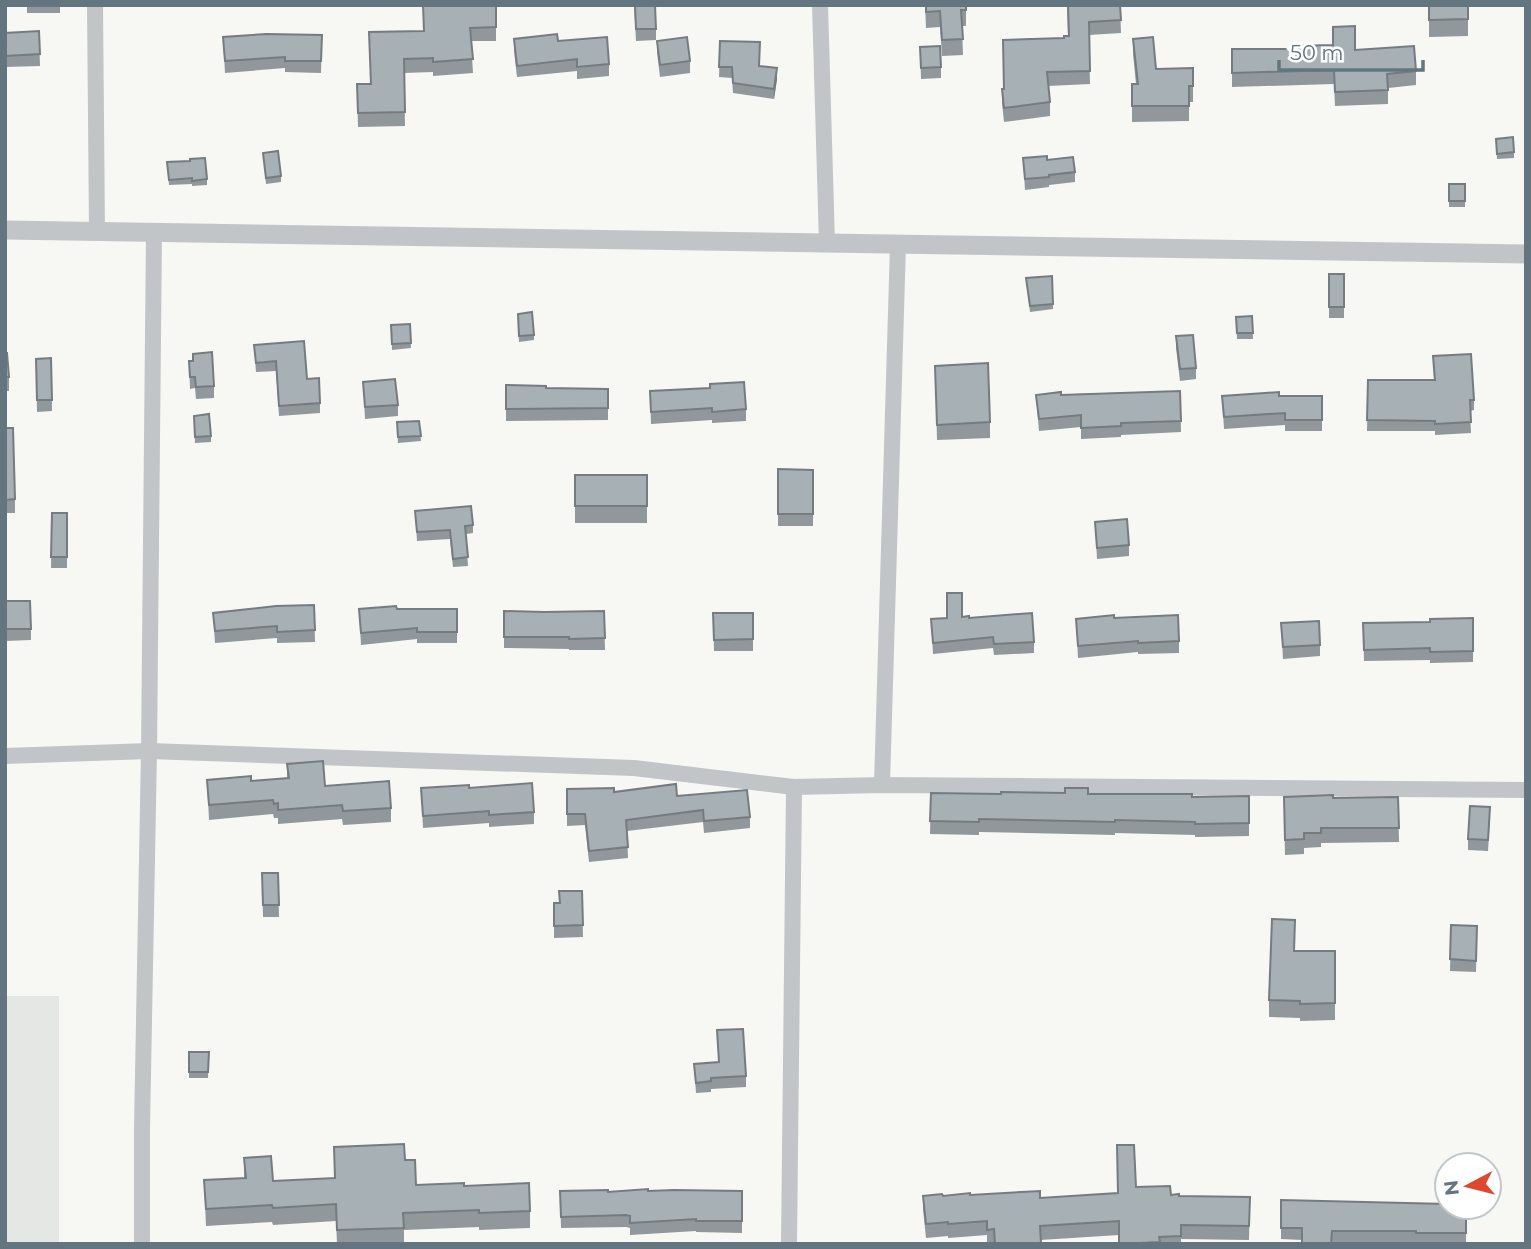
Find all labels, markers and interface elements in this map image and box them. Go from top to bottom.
scale bar [1279,28,1422,72]
text: 50 m [1290,40,1344,65]
north arrow [1433,1151,1503,1221]
text: N [1439,1179,1464,1197]

